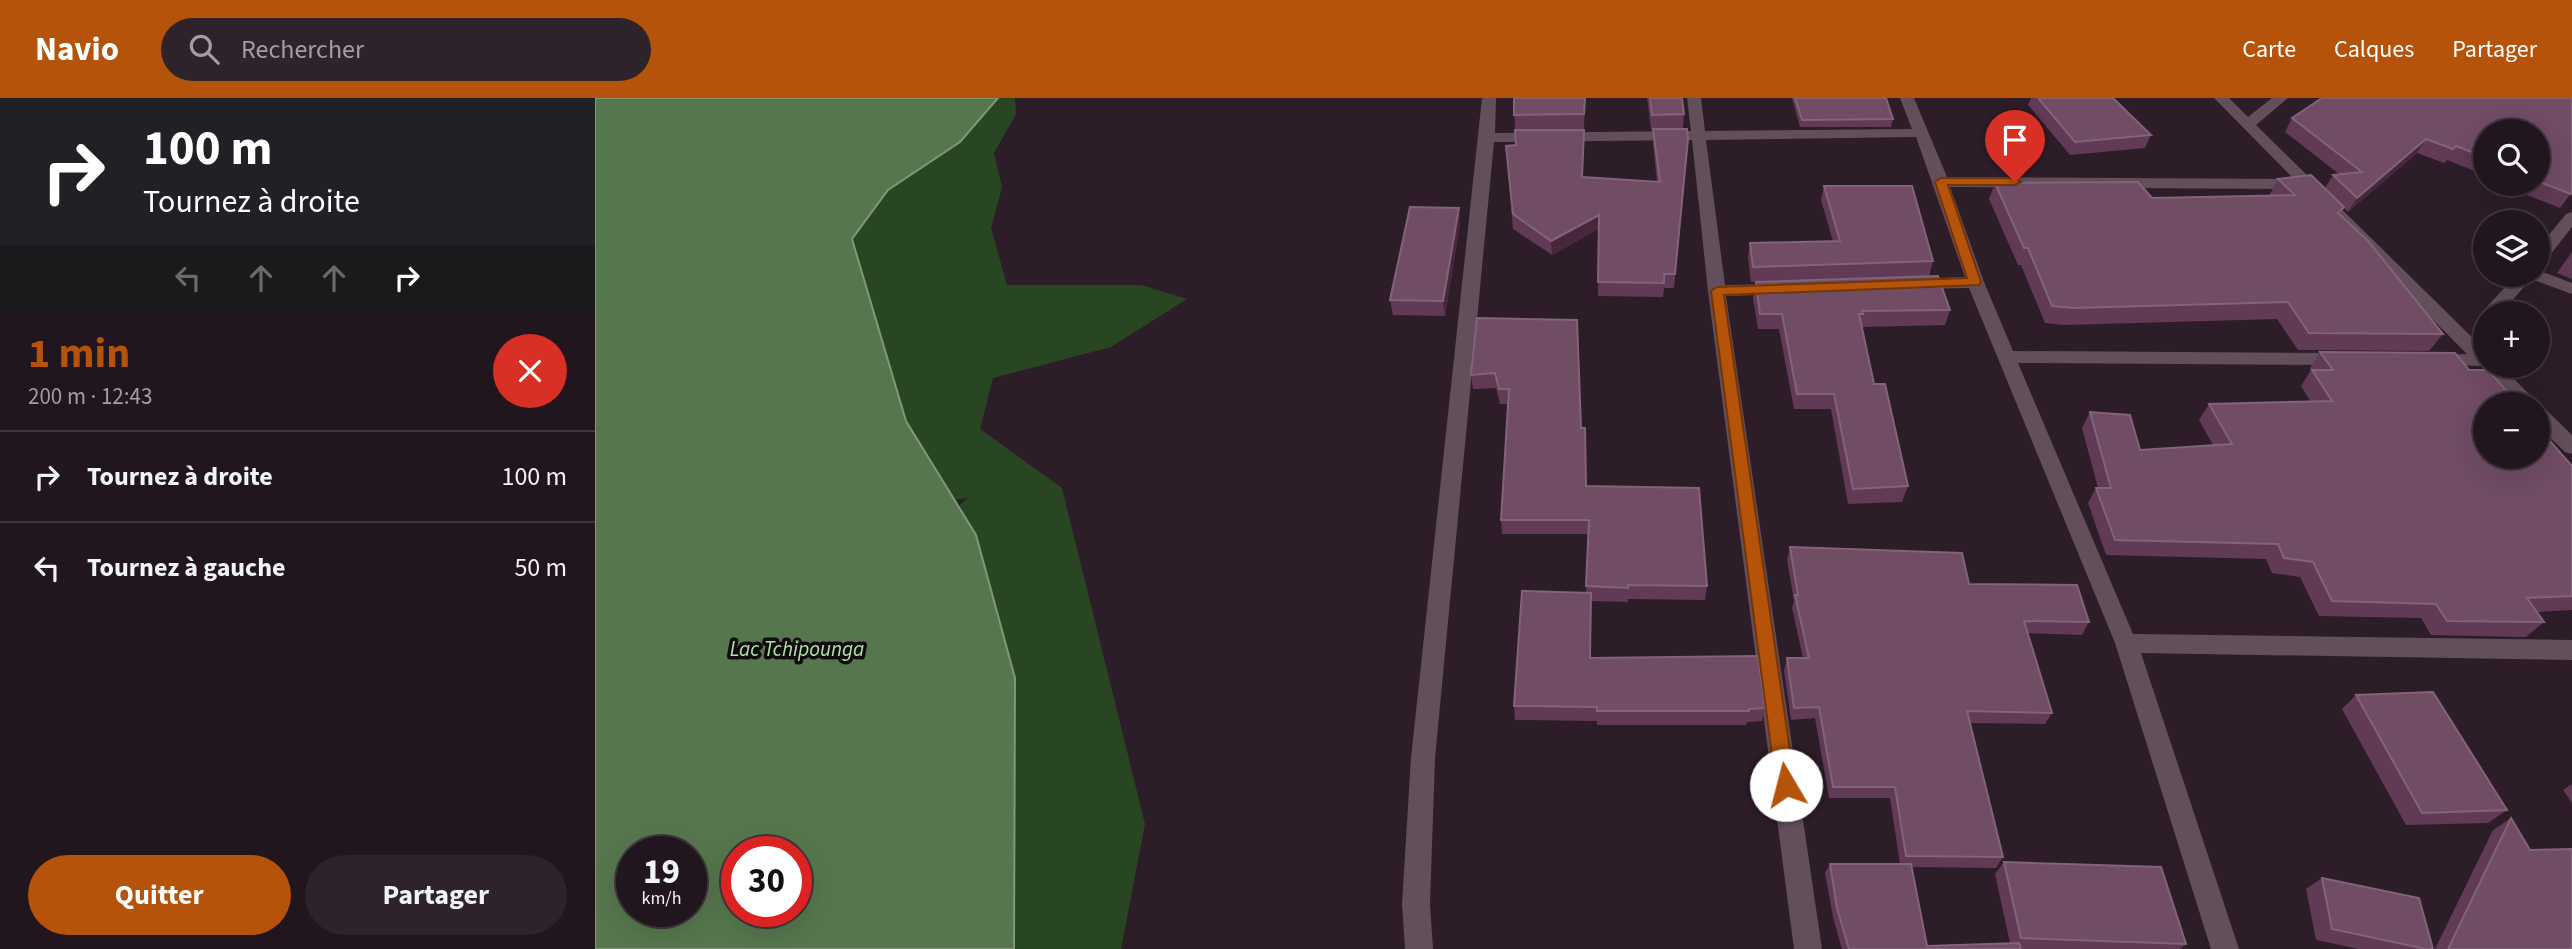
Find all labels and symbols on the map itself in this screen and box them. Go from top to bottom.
pin [1985,110,2045,182]
water label: Lac Tchipounga [730,634,864,664]
position arrow [1749,748,1823,822]
speed limit sign: 30 [721,836,812,927]

